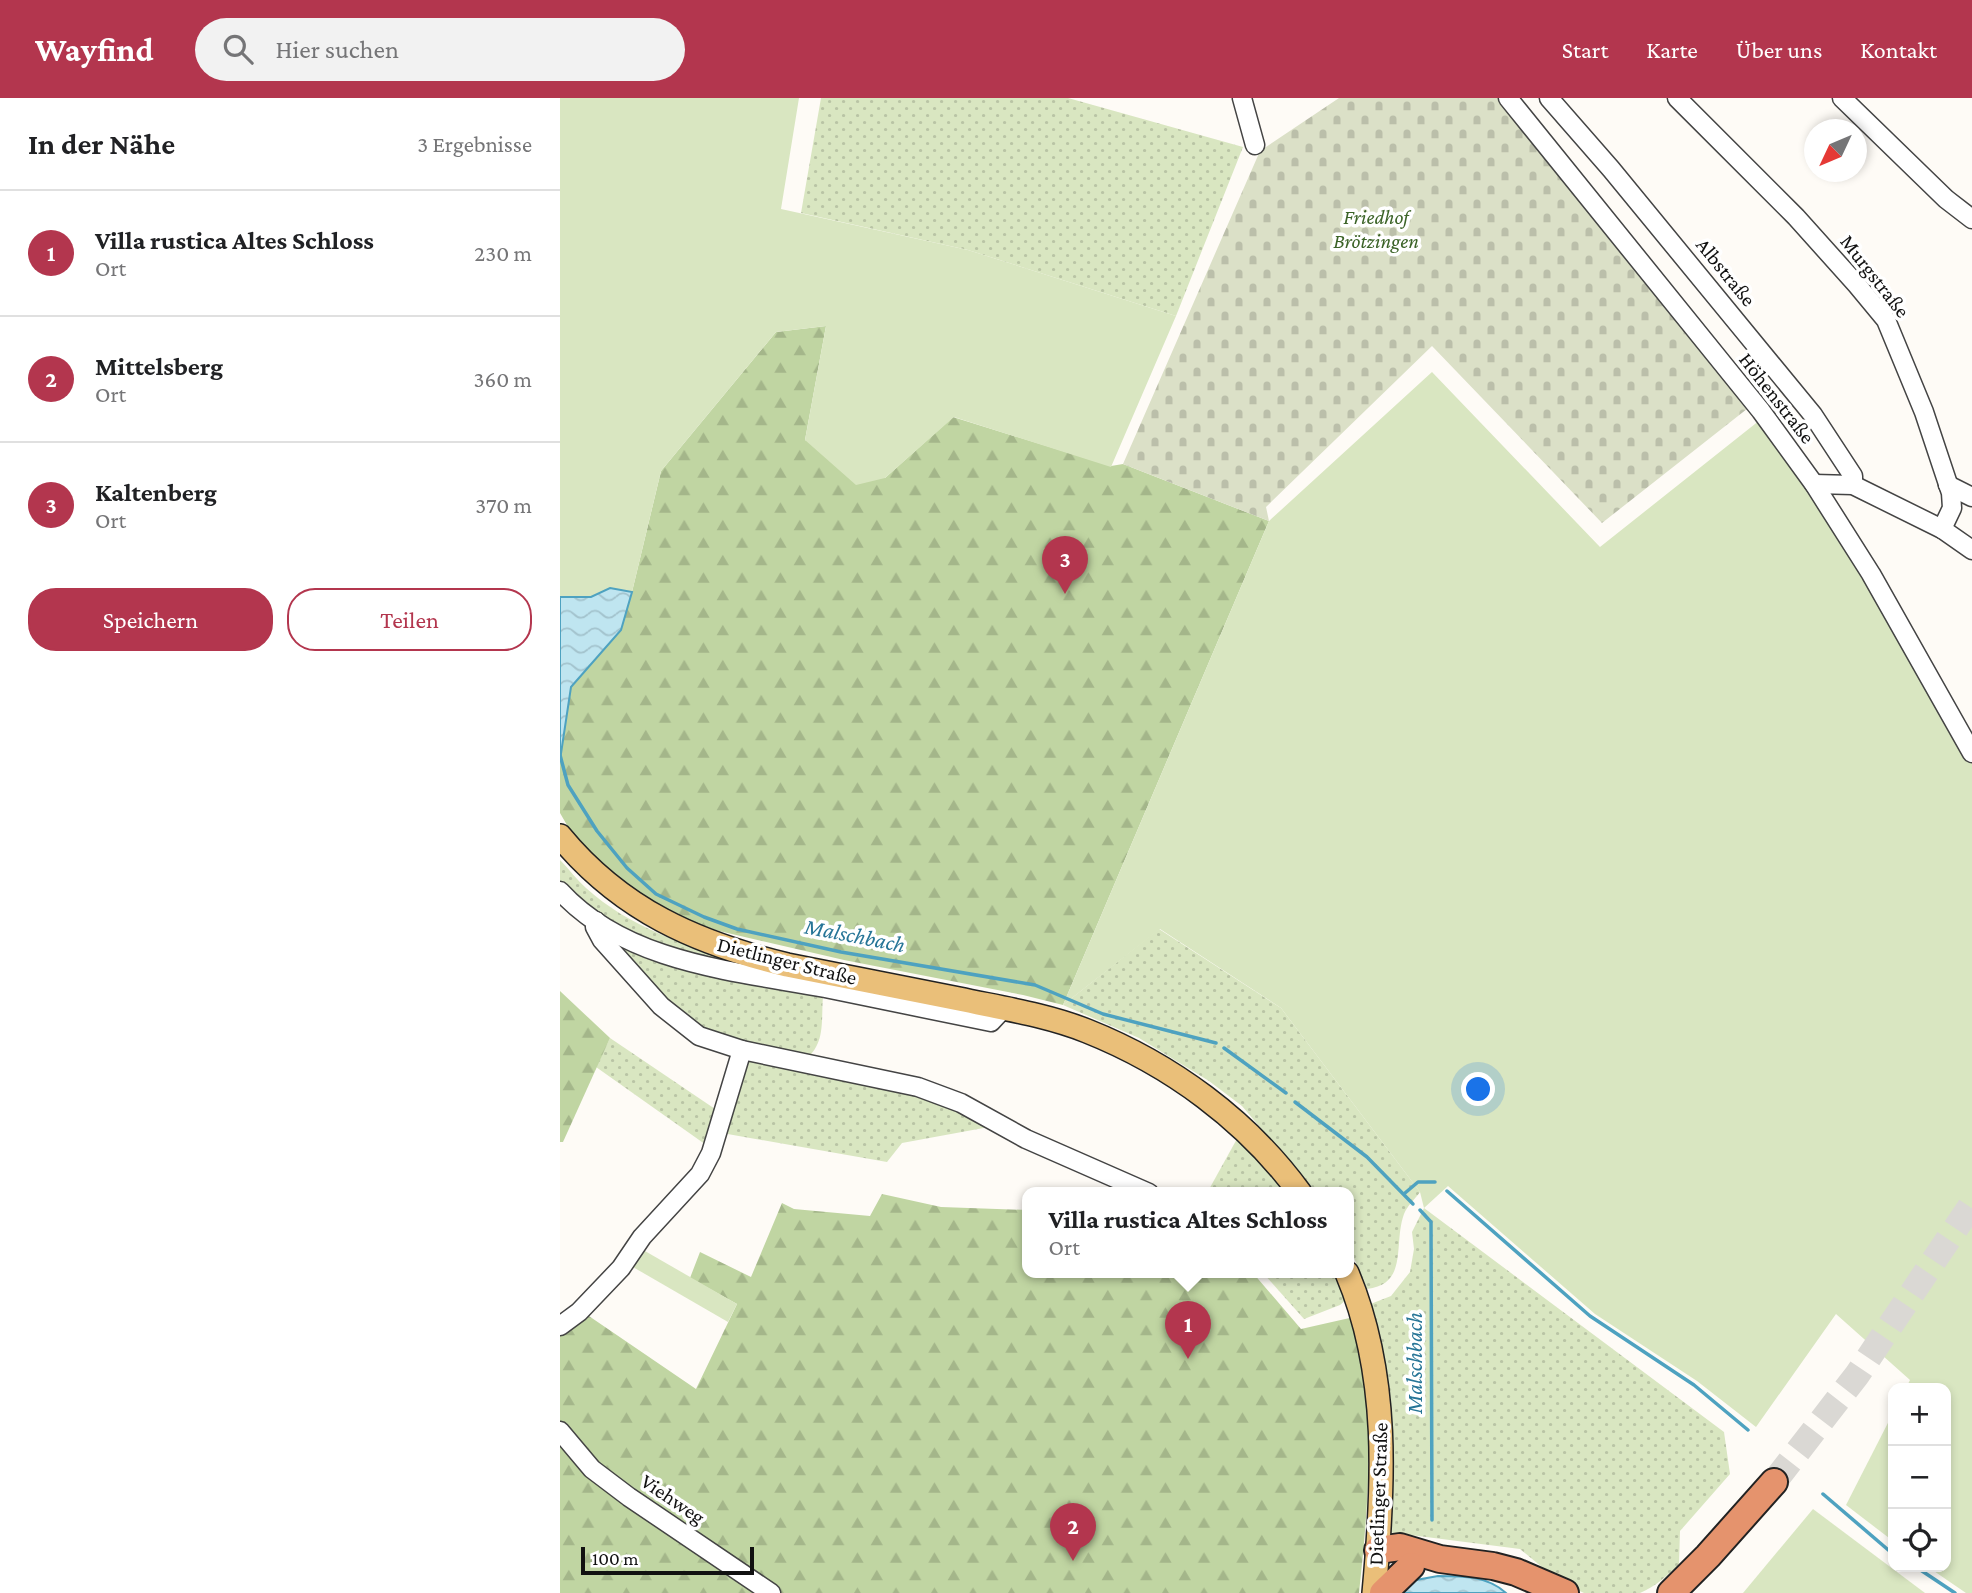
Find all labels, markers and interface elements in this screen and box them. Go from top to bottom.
search box [195,18,685,81]
icon: search [219,30,257,68]
text: Wayfind [35,31,153,68]
text: Hier suchen [275,35,399,64]
text: Start [1562,36,1608,63]
text: Karte [1646,36,1698,63]
text: Über uns [1736,36,1822,63]
text: Kontakt [1860,36,1937,63]
north arrow [1804,119,1867,182]
text: In der Nähe [28,127,175,160]
text: 3 Ergebnisse [417,131,532,157]
park label: Friedhof Brötzingen [1333,205,1419,253]
text: Villa rustica Altes Schloss [95,226,374,255]
street label: Murgstraße [1835,230,1915,322]
street label: Albstraße [1691,233,1761,311]
text: 1 [47,240,55,266]
text: 230 m [474,240,532,266]
text: Ort [95,255,126,281]
street label: Höhenstraße [1734,348,1820,448]
text: Mittelsberg [95,352,223,381]
text: 2 [45,366,57,392]
text: 360 m [474,366,532,392]
text: Ort [95,381,126,407]
text: Kaltenberg [95,478,217,507]
text: 3 [45,492,57,518]
text: 370 m [475,492,532,518]
text: Ort [95,507,126,533]
pin: 3 [1042,536,1088,594]
button: Speichern [28,588,273,651]
button: Teilen [287,588,532,651]
water label: Malschbach [802,912,907,957]
street label: Dietlinger Straße [715,932,859,990]
your location [1461,1072,1495,1106]
popup [1022,1187,1354,1278]
text: Villa rustica Altes Schloss [1049,1205,1327,1234]
text: Ort [1049,1234,1080,1260]
pin: 1 [1165,1301,1211,1359]
water label: Malschbach [1401,1312,1427,1415]
map controls [1888,1383,1951,1572]
button: + [1888,1383,1951,1446]
street label: Dietlinger Straße [1364,1422,1392,1566]
button: − [1888,1446,1951,1509]
street label: Viehweg [636,1469,710,1529]
pin: 2 [1050,1503,1096,1561]
button: locate [1888,1509,1951,1572]
scale bar [581,1544,754,1576]
text: 100 m [592,1548,639,1569]

